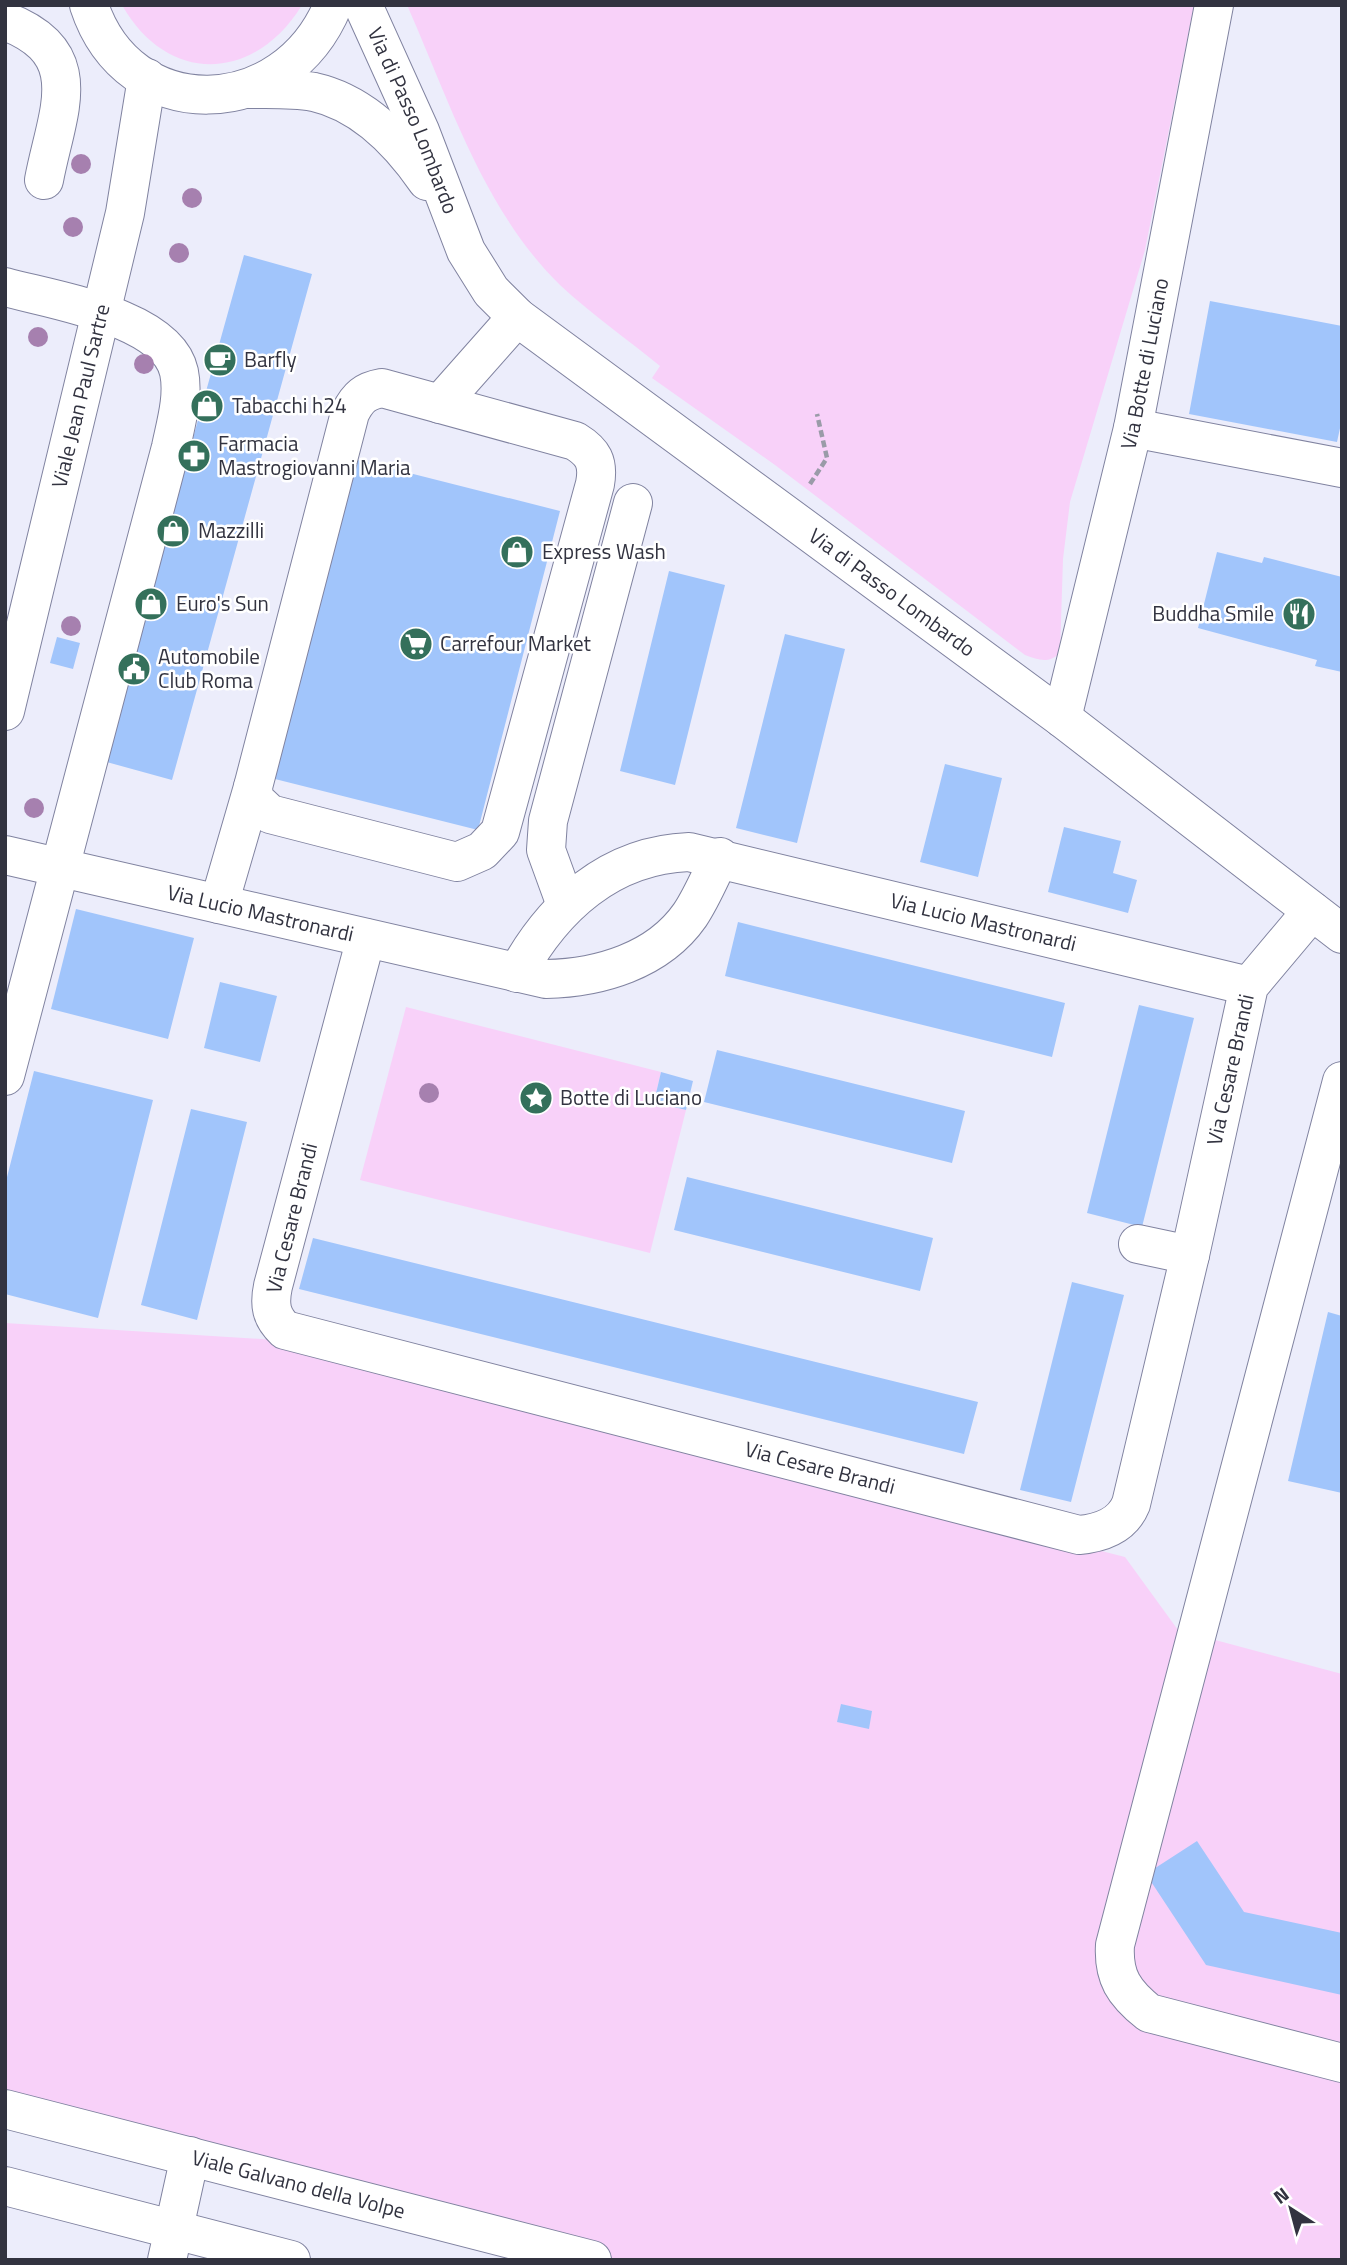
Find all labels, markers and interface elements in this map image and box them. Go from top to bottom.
street label: Via di Passo Lombardo [360,22,467,218]
street label: Via Botte di Luciano [1111,275,1176,453]
street label: Viale Jean Paul Sartre [42,301,118,491]
cafe icon: Barfly [201,341,239,379]
place label: Barfly [244,343,297,375]
shop icon: Tabacchi h24 [188,387,226,425]
place label: Tabacchi h24 [232,389,347,421]
place label: Farmacia Mastrogiovanni Maria [218,427,411,483]
pharmacy icon: Farmacia Mastrogiovanni Maria [175,437,213,475]
shop icon: Mazzilli [154,512,192,550]
place label: Mazzilli [198,514,264,546]
street label: Via di Passo Lombardo [802,520,982,664]
shop icon: Express Wash [498,533,536,571]
place label: Express Wash [542,535,666,567]
shop icon: Euro's Sun [132,585,170,623]
place label: Euro's Sun [176,587,269,619]
restaurant icon: Buddha Smile [1280,595,1318,633]
place label: Buddha Smile [1152,597,1274,629]
supermarket icon: Carrefour Market [397,625,435,663]
place label: Carrefour Market [440,627,592,659]
place label: Automobile Club Roma [158,640,260,696]
public building icon: Automobile Club Roma [115,650,153,688]
street label: Via Lucio Mastronardi [164,876,357,949]
street label: Via Lucio Mastronardi [887,884,1080,959]
street label: Via Cesare Brandi [1198,991,1262,1148]
place icon: Botte di Luciano [517,1079,555,1117]
place label: Botte di Luciano [560,1081,702,1113]
street label: Via Cesare Brandi [257,1139,325,1296]
street label: Via Cesare Brandi [742,1432,899,1502]
street label: Viale Galvano della Volpe [189,2141,409,2226]
north arrow [1256,2174,1326,2244]
text: N [1267,2179,1295,2210]

